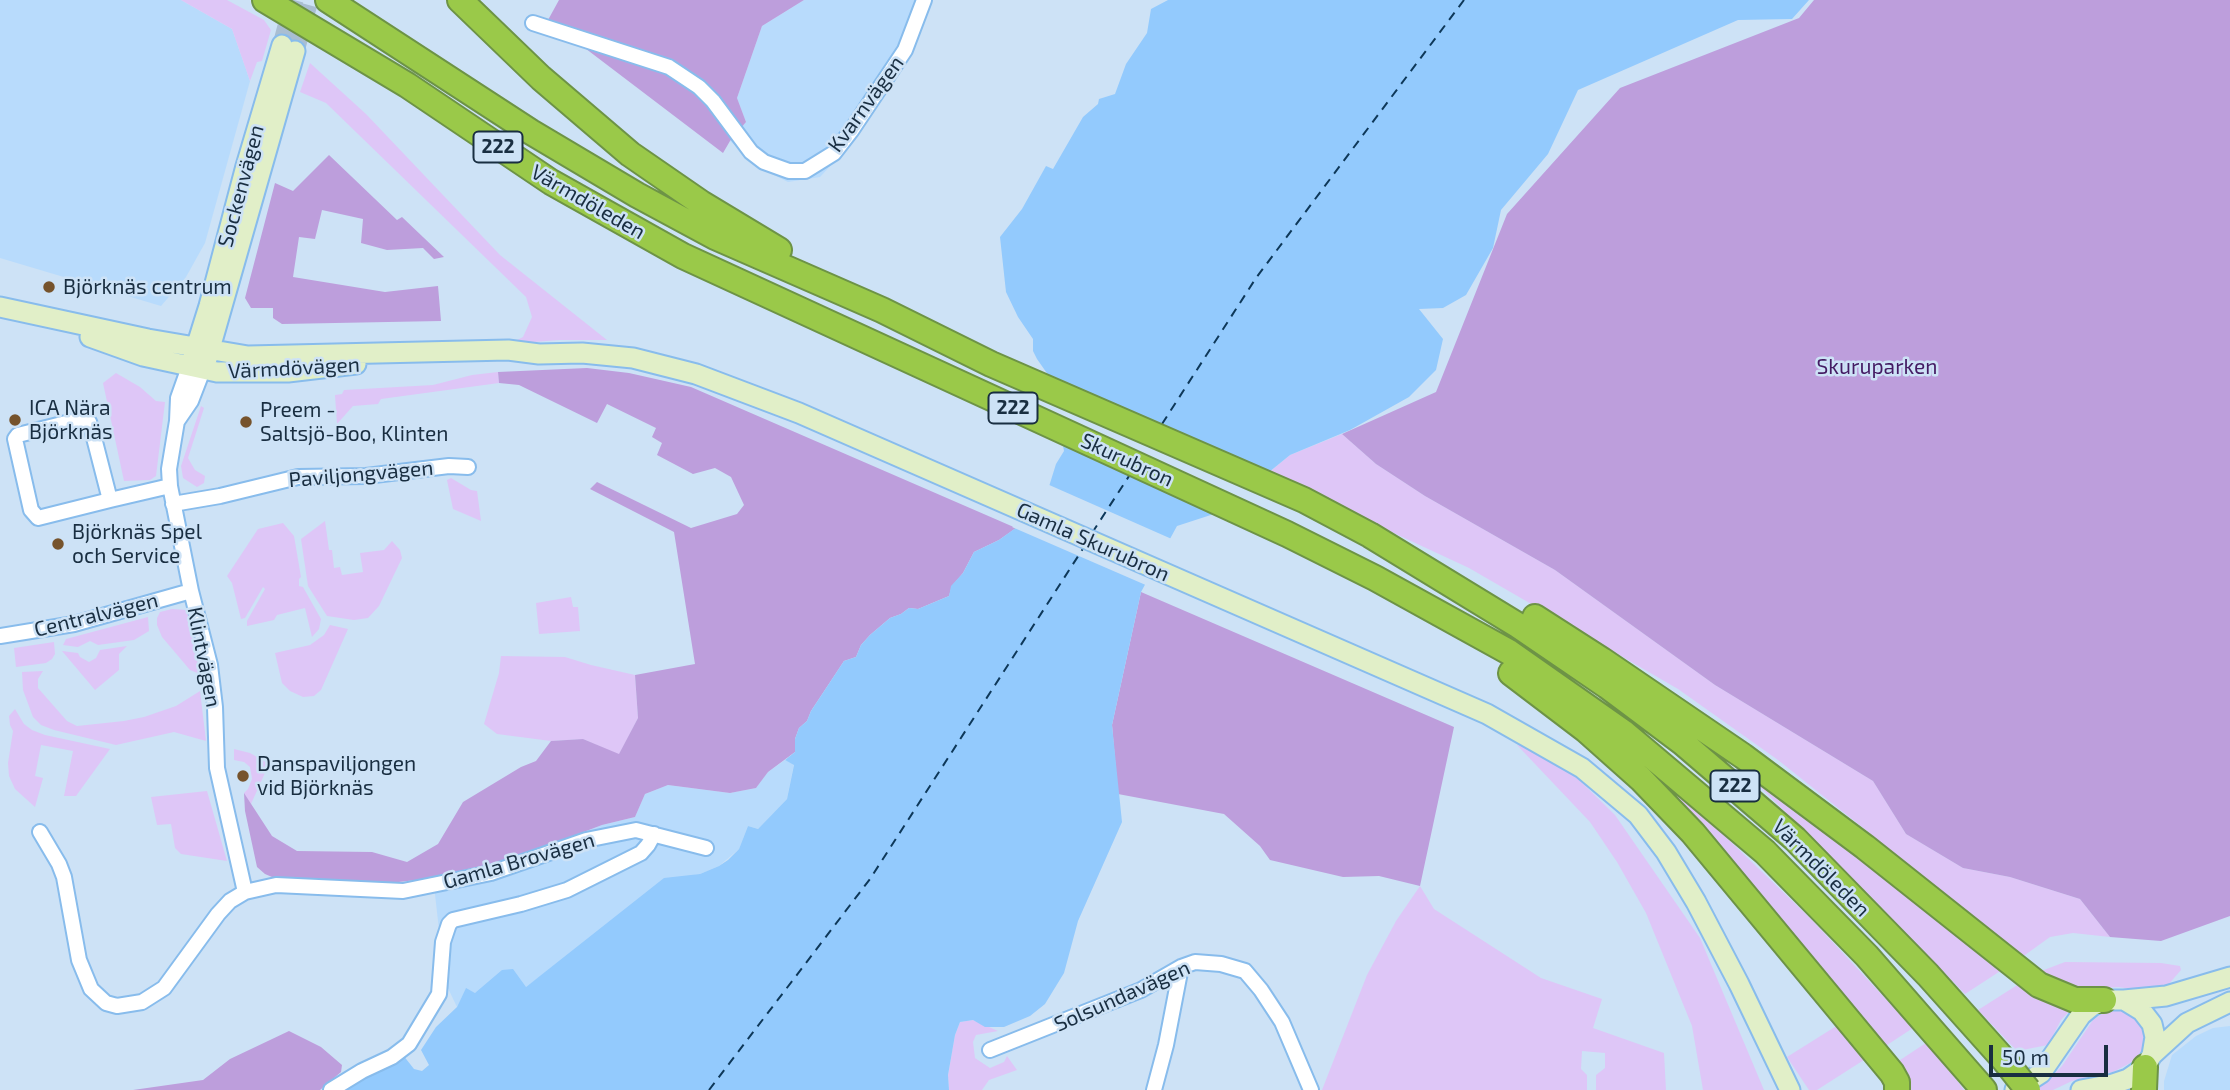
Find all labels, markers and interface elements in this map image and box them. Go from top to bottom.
street label: Kvarnvägen [823,51,909,157]
street label: Sockenvägen [213,122,269,250]
road number: 222 [474,132,522,162]
street label: Värmdöleden [526,159,650,245]
place label: Björknäs centrum [63,274,232,300]
marker: Björknäs centrum [41,279,57,295]
street label: Värmdövägen [227,352,361,384]
park label: Skuruparken [1817,354,1937,380]
road number: 222 [988,392,1038,424]
place label: ICA Nära Björknäs [29,395,113,445]
place label: Preem - Saltsjö-Boo, Klinten [260,397,449,447]
marker: ICA Nära Björknäs [7,412,23,428]
marker: Preem - Saltsjö-Boo, Klinten [238,414,254,430]
street label: Skurubron [1077,428,1177,492]
street label: Paviljongvägen [288,455,434,493]
street label: Gamla Skurubron [1013,497,1173,587]
place label: Björknäs Spel och Service [72,519,202,569]
marker: Björknäs Spel och Service [50,536,66,552]
street label: Centralvägen [31,587,161,643]
street label: Klintvägen [182,605,226,709]
place label: Danspaviljongen vid Björknäs [257,751,416,801]
marker: Danspaviljongen vid Björknäs [235,768,251,784]
road number: 222 [1710,771,1760,802]
street label: Värmdöleden [1767,814,1875,922]
street label: Gamla Brovägen [440,827,598,895]
street label: Solsundavägen [1050,955,1194,1037]
scale bar [1992,1030,2111,1074]
text: 50 m [2002,1044,2049,1069]

